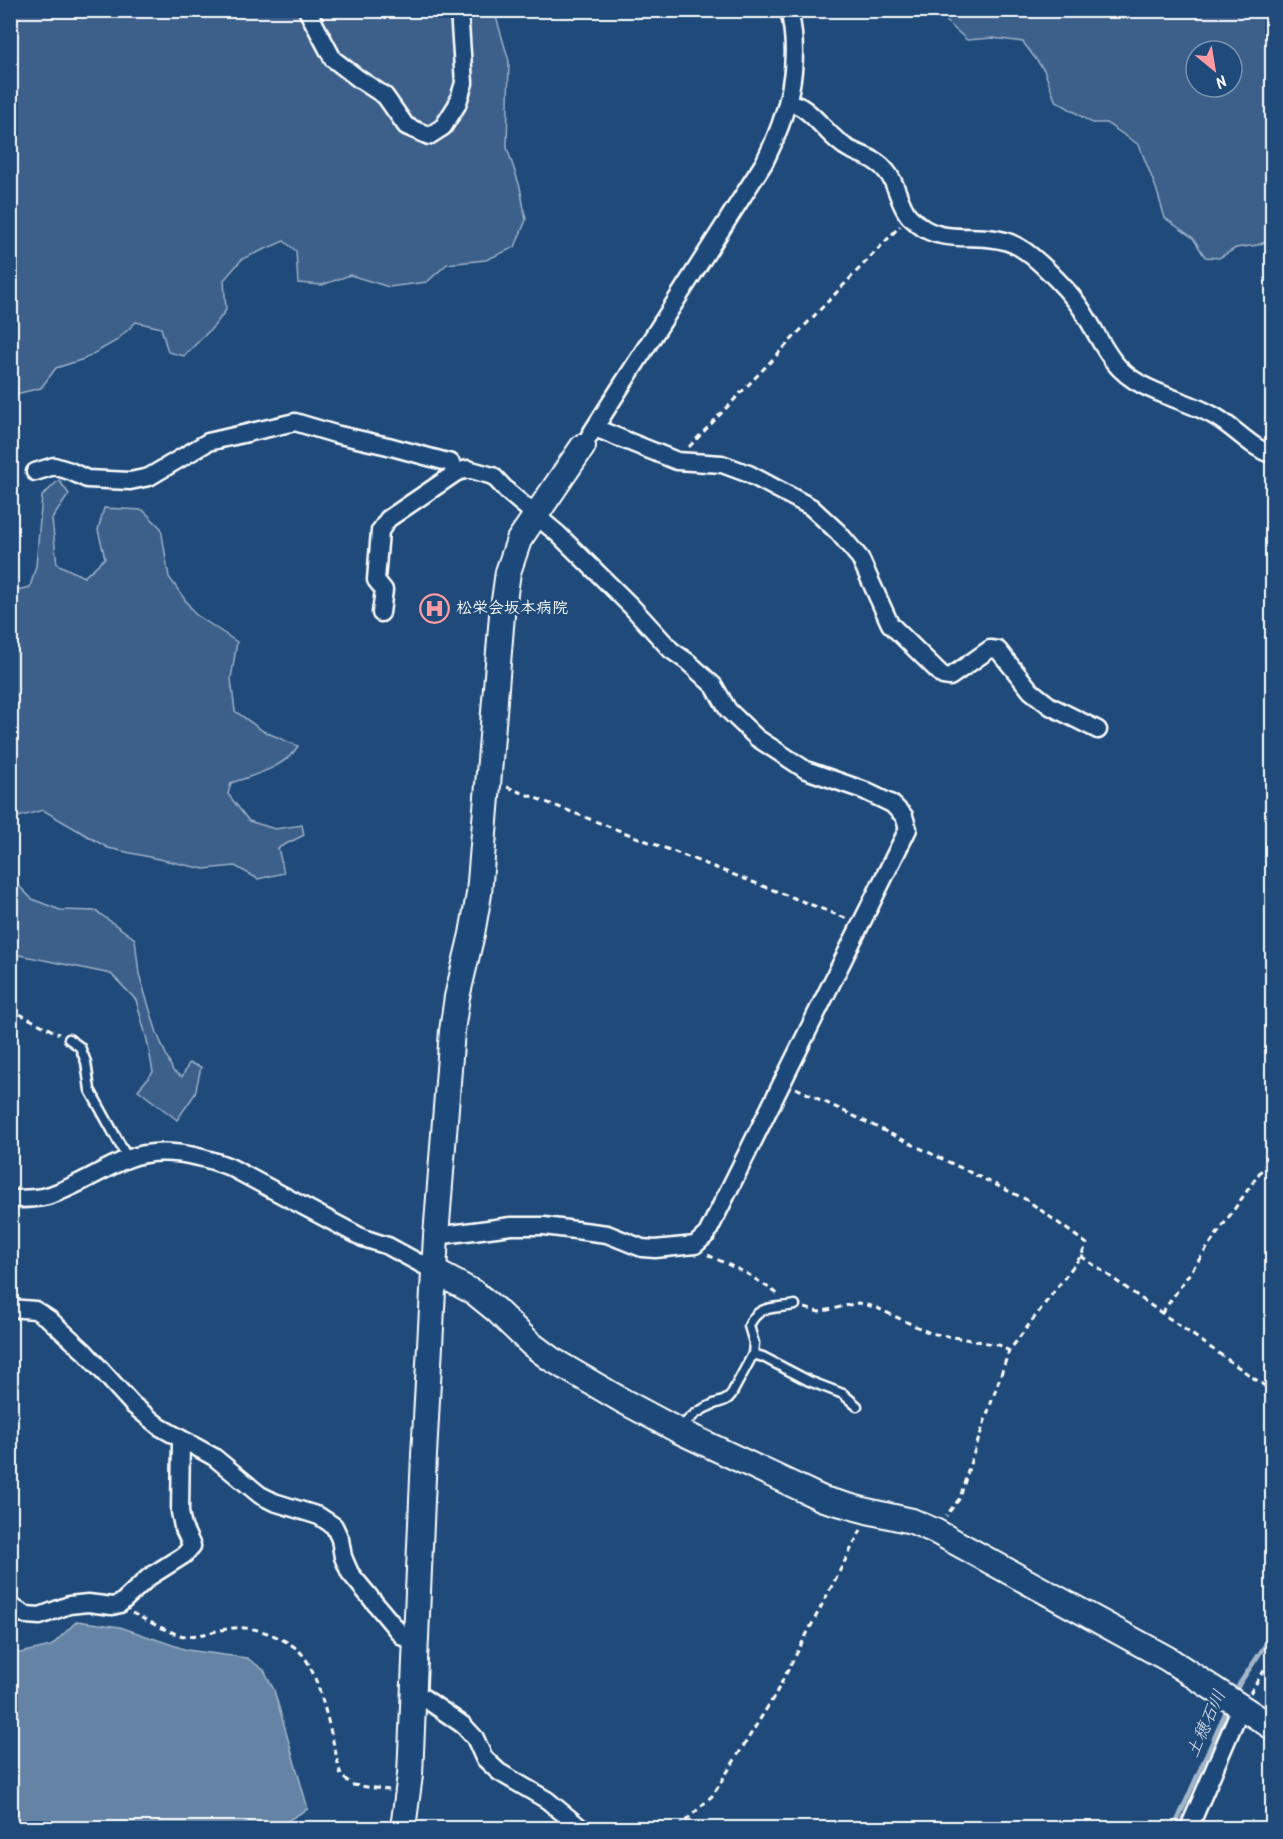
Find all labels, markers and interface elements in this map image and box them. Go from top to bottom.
north arrow [1184,39,1244,99]
text: N [1210,67,1231,94]
hospital icon: 松栄会坂本病院 [419,592,451,624]
place label: 松栄会坂本病院 [456,596,568,621]
water label: 土穂石川 [1179,1685,1235,1763]

